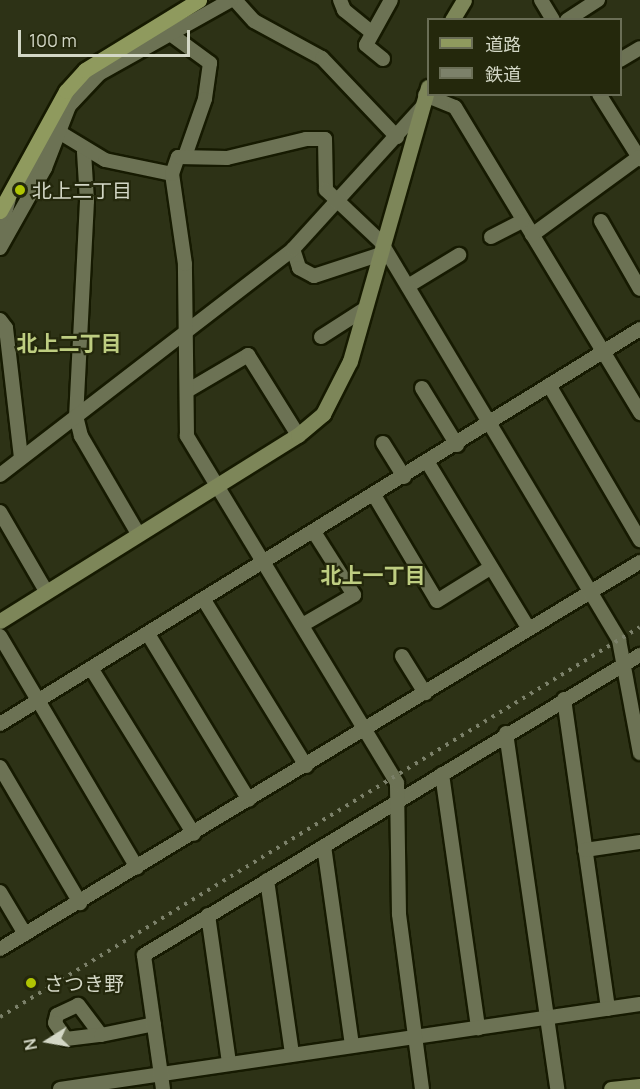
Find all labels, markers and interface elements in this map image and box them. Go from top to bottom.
scale bar [21,18,194,56]
legend [427,18,622,96]
text: 100 m [29,28,77,52]
text: 道路 [485,32,521,56]
text: 鉄道 [485,62,521,86]
place label: 北上二丁目 [32,178,132,202]
marker: 北上二丁目 [13,183,27,197]
district label: 北上二丁目 [17,330,121,356]
district label: 北上一丁目 [321,562,425,588]
place label: さつき野 [44,971,124,995]
marker: さつき野 [22,974,40,992]
north arrow [18,1011,78,1071]
text: N [18,1037,42,1052]

